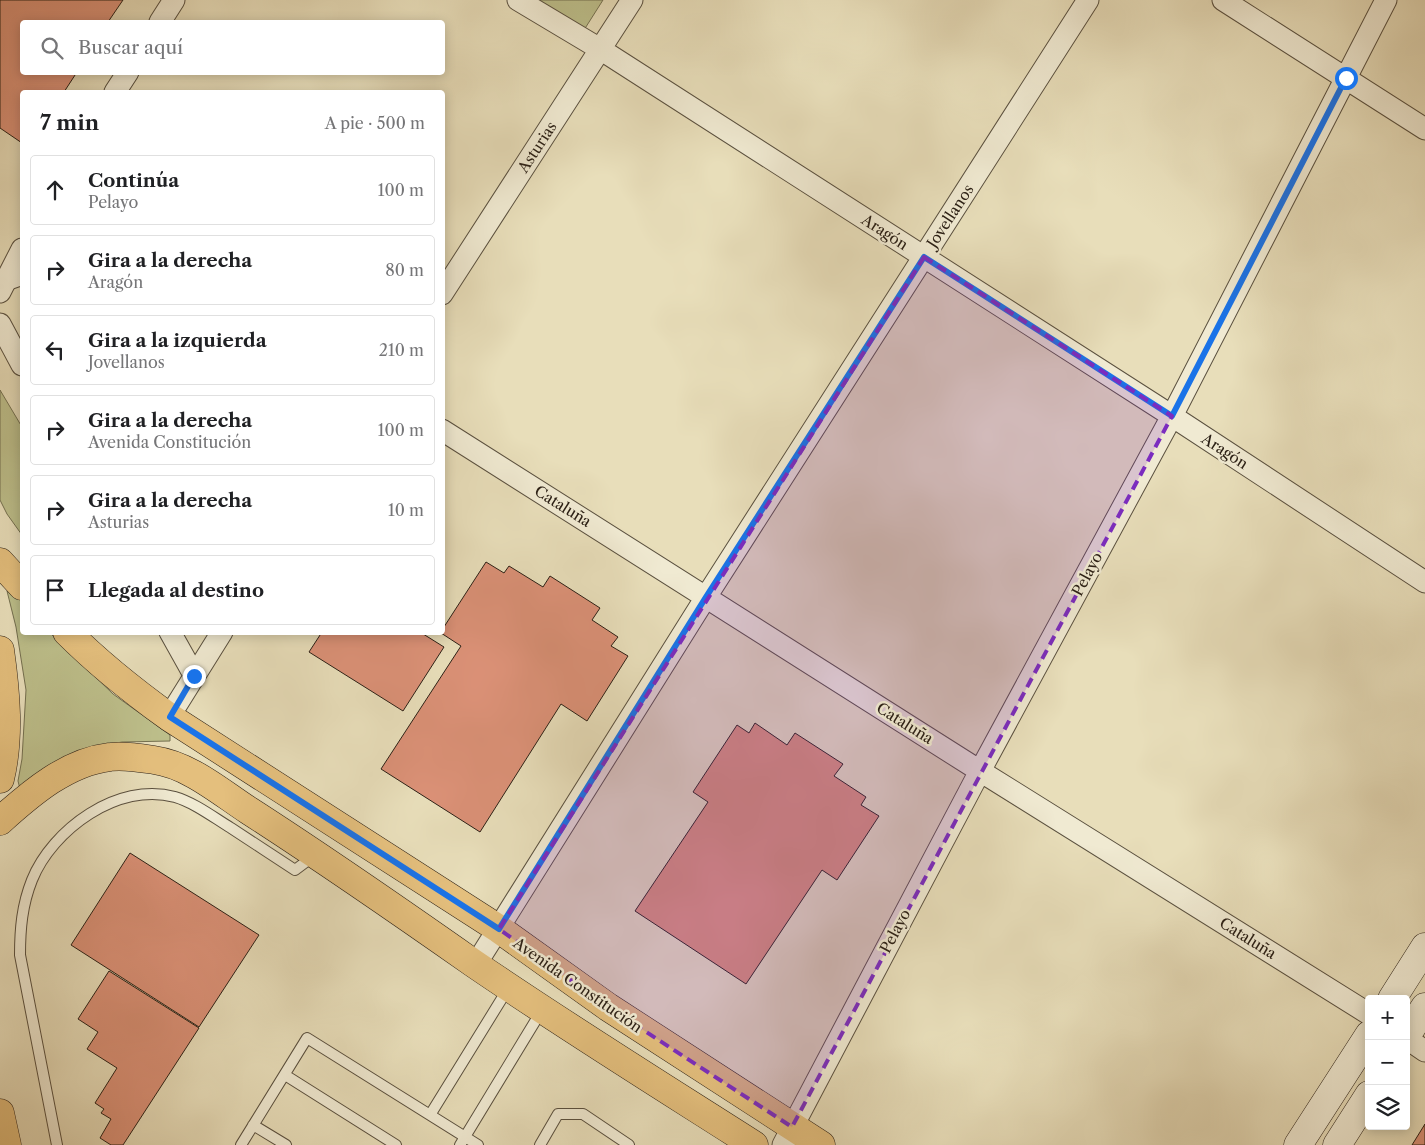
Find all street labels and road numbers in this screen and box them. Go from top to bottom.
street label: Asturias [513,118,561,177]
street label: Jovellanos [921,181,978,253]
street label: Aragón [857,209,912,254]
street label: Aragón [1197,428,1252,473]
street label: Cataluña [531,481,595,531]
street label: Pelayo [1068,549,1106,599]
street label: Cataluña [873,698,937,748]
street label: Pelayo [876,906,914,956]
street label: Cataluña [1216,913,1280,963]
street label: Avenida Constitución [509,933,647,1037]

